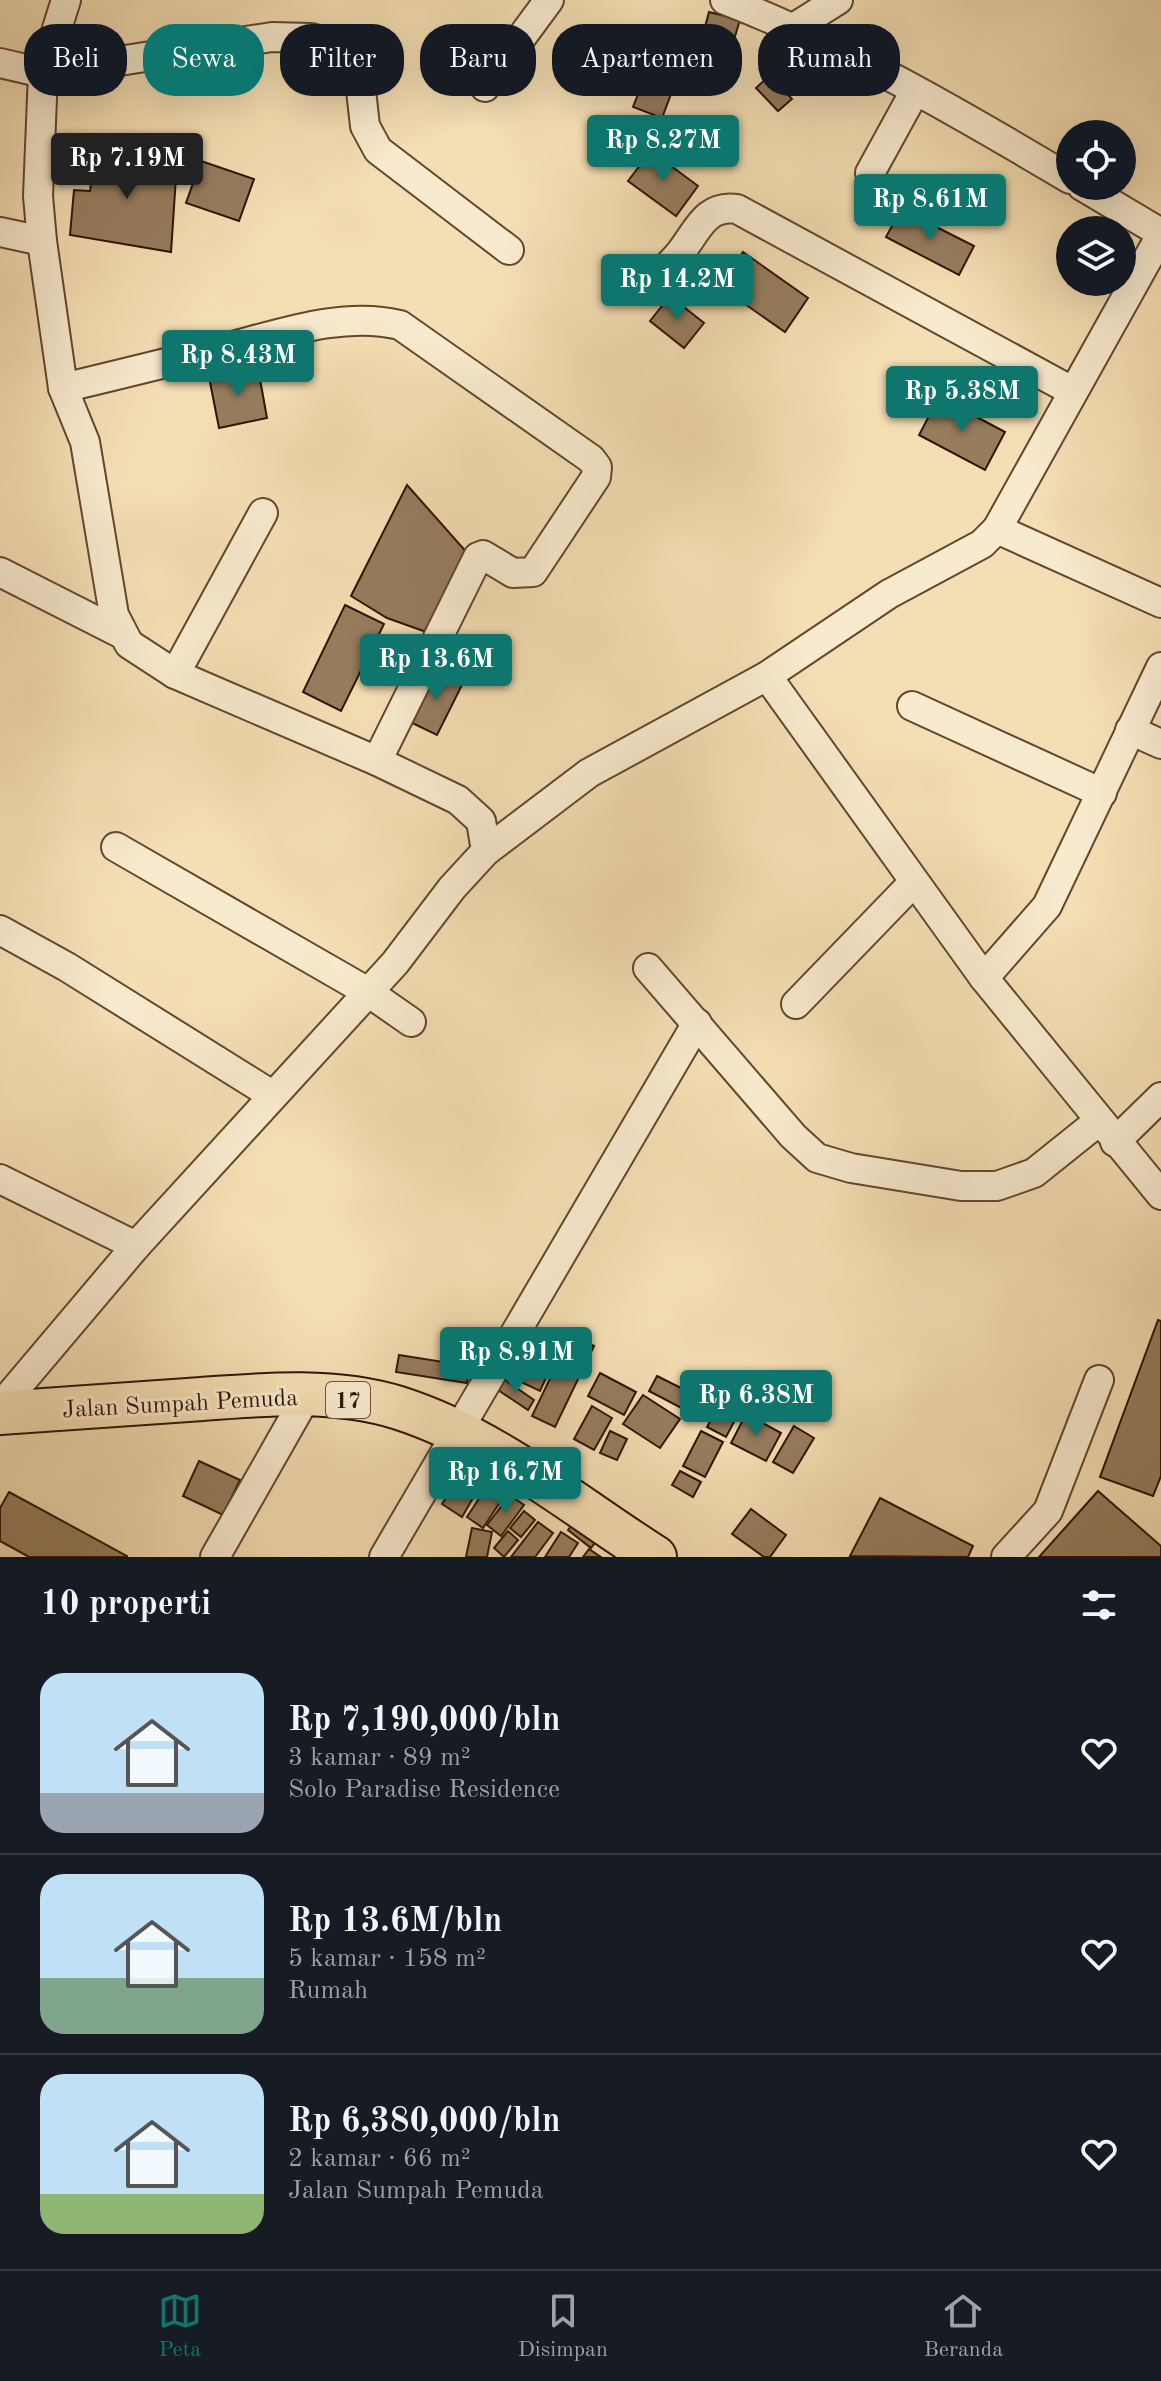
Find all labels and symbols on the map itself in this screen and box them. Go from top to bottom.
pin: Rp 8.27M [580,115,746,183]
pin: Rp 7.19M [44,133,210,201]
pin: Rp 8.61M [847,174,1013,242]
pin: Rp 14.2M [594,254,760,322]
pin: Rp 8.43M [155,330,321,398]
pin: Rp 5.38M [879,366,1045,434]
pin: Rp 13.6M [353,634,519,702]
pin: Rp 8.91M [433,1327,599,1395]
pin: Rp 6.38M [673,1370,839,1438]
road number: 17 [326,1382,370,1418]
street label: Jalan Sumpah Pemuda [62,1387,299,1423]
pin: Rp 16.7M [422,1447,588,1515]

